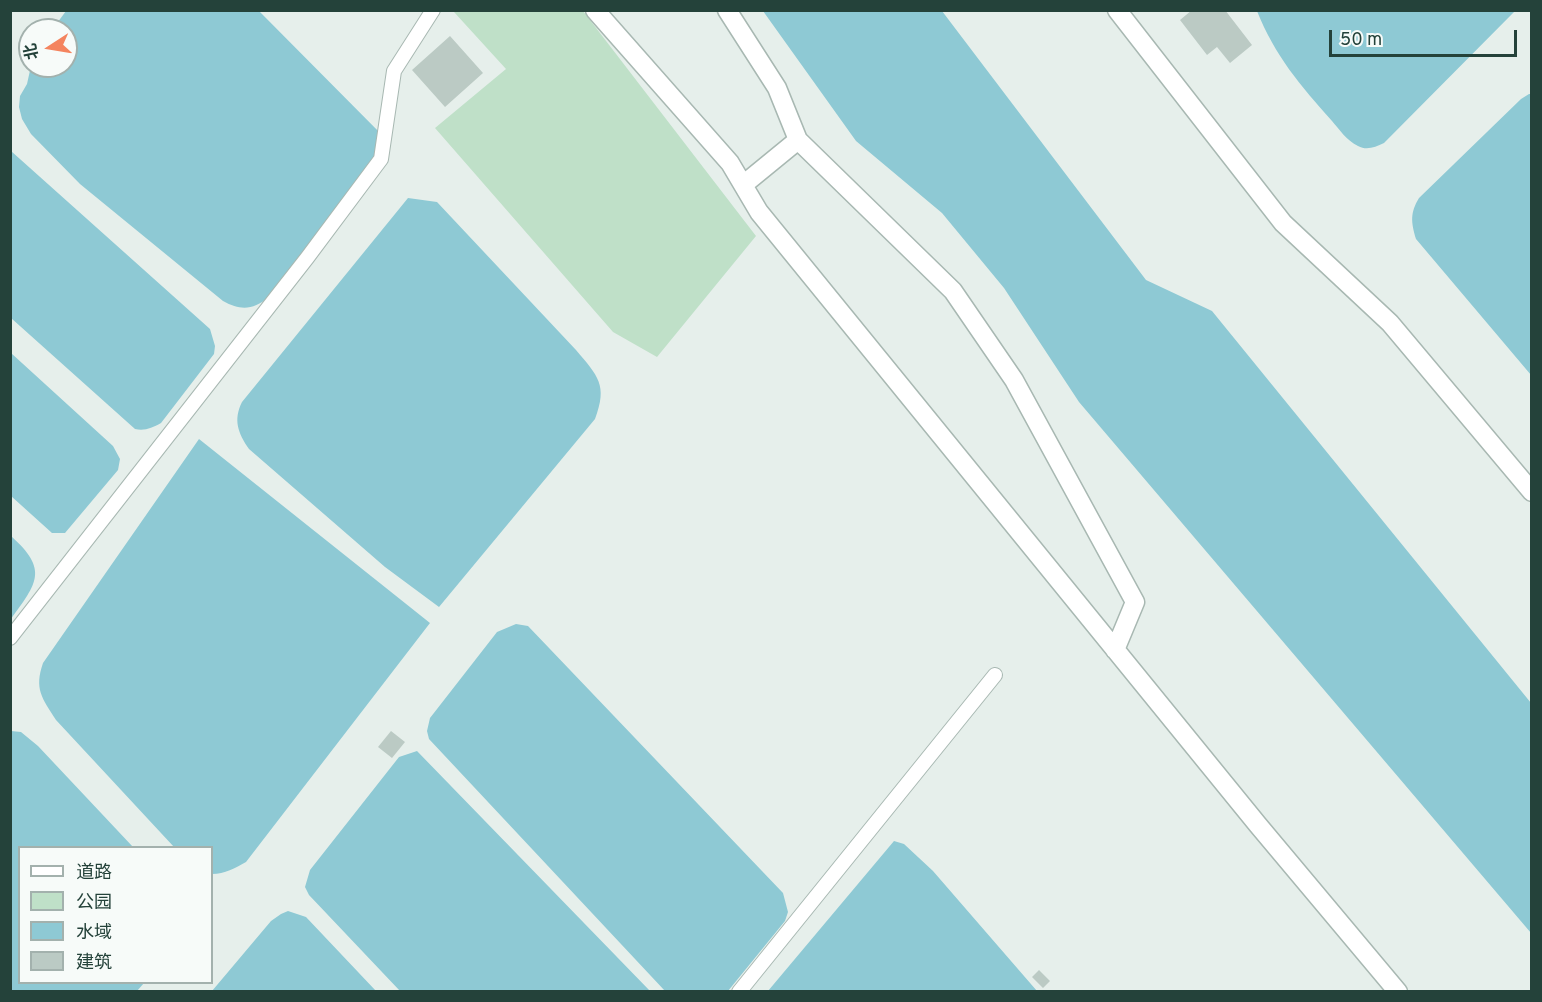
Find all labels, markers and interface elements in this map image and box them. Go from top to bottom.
north arrow [18,18,78,78]
scale bar [1332,18,1520,56]
text: 50 m [1340,29,1382,52]
text: 北 [21,41,44,61]
legend [18,846,213,984]
text: 道路 [76,862,112,885]
text: 公园 [76,892,112,915]
text: 水域 [76,922,112,945]
text: 建筑 [76,952,112,975]

